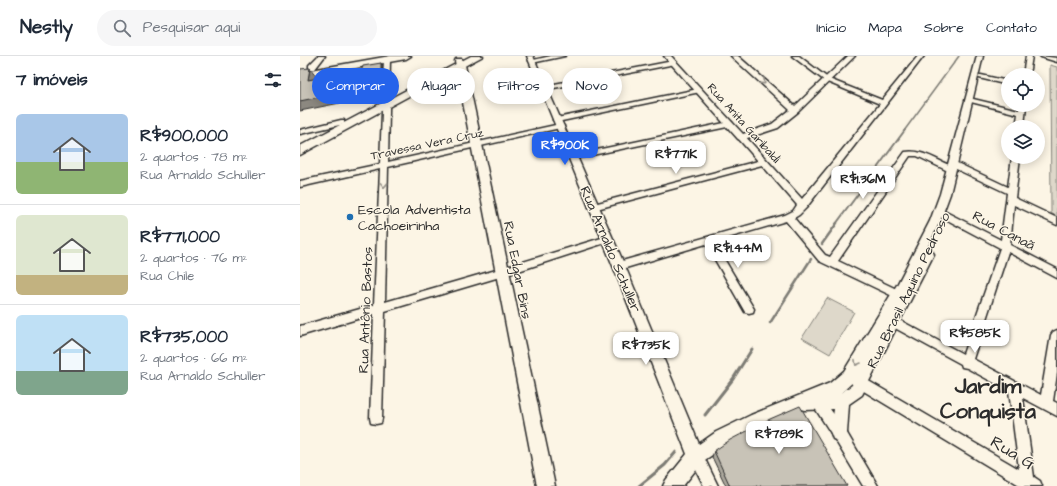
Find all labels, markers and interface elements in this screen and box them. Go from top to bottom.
search box [97,10,377,46]
text: Nestly [20,14,73,41]
icon: search [111,17,133,39]
text: Pesquisar aqui [143,17,240,38]
text: Início [816,18,846,38]
text: Mapa [868,18,902,38]
text: Sobre [924,18,964,38]
text: Contato [986,18,1037,38]
text: 7 imóveis [16,68,88,92]
chip: Comprar [312,68,399,104]
chip: Alugar [407,68,475,104]
chip: Filtros [483,68,554,104]
chip: Novo [562,68,622,104]
map controls [1001,68,1045,164]
button: locate [1001,68,1045,112]
icon: filters [262,69,284,91]
one-way arrow [758,77,766,84]
street label: Rua Anita Garibaldi [703,80,784,167]
button: layers [1001,120,1045,164]
text: R$900,000 [140,124,228,148]
street label: Travessa Vera Cruz [369,124,485,165]
icon: home [48,130,96,178]
pin: R$900K [532,132,598,166]
text: R$900K [541,136,589,154]
pin: R$771K [643,141,709,175]
text: R$771K [655,145,697,163]
text: 2 quartos · 78 m² [140,148,248,166]
text: Rua Arnaldo Schuller [140,166,265,184]
pin: R$1.36M [826,166,900,200]
text: R$1.36M [840,170,886,188]
one-way arrow [380,182,389,188]
street label: Rua Arnaldo Schuller [574,183,646,316]
place label: Escola Adventista Cachoeirinha [358,200,471,236]
street label: Rua Canaã [969,206,1038,256]
street label: Rua Brasil Aquino Pedroso [862,209,956,372]
marker: Escola Adventista Cachoeirinha [345,212,355,222]
street label: Rua Edgar Bins [498,220,536,321]
text: R$771,000 [140,225,220,249]
icon: home [48,231,96,279]
pin: R$1.44M [701,235,775,269]
text: R$1.44M [714,239,762,257]
street label: Rua Antônio Bastos [354,246,378,374]
text: 2 quartos · 76 m² [140,249,247,267]
text: Rua Chile [140,267,194,285]
pin: R$585K [942,320,1008,354]
text: R$585K [949,324,1001,342]
text: R$735,000 [140,325,228,349]
icon: home [48,331,96,379]
pin: R$735K [613,332,679,366]
text: R$735K [622,336,670,354]
text: 2 quartos · 66 m² [140,349,248,367]
one-way arrow [855,359,862,366]
text: Rua Arnaldo Schuller [140,367,265,385]
district label: Jardim Conquista [940,371,1037,427]
pin: R$789K [746,421,812,455]
text: R$789K [755,425,803,443]
street label: Rua G [986,430,1039,476]

